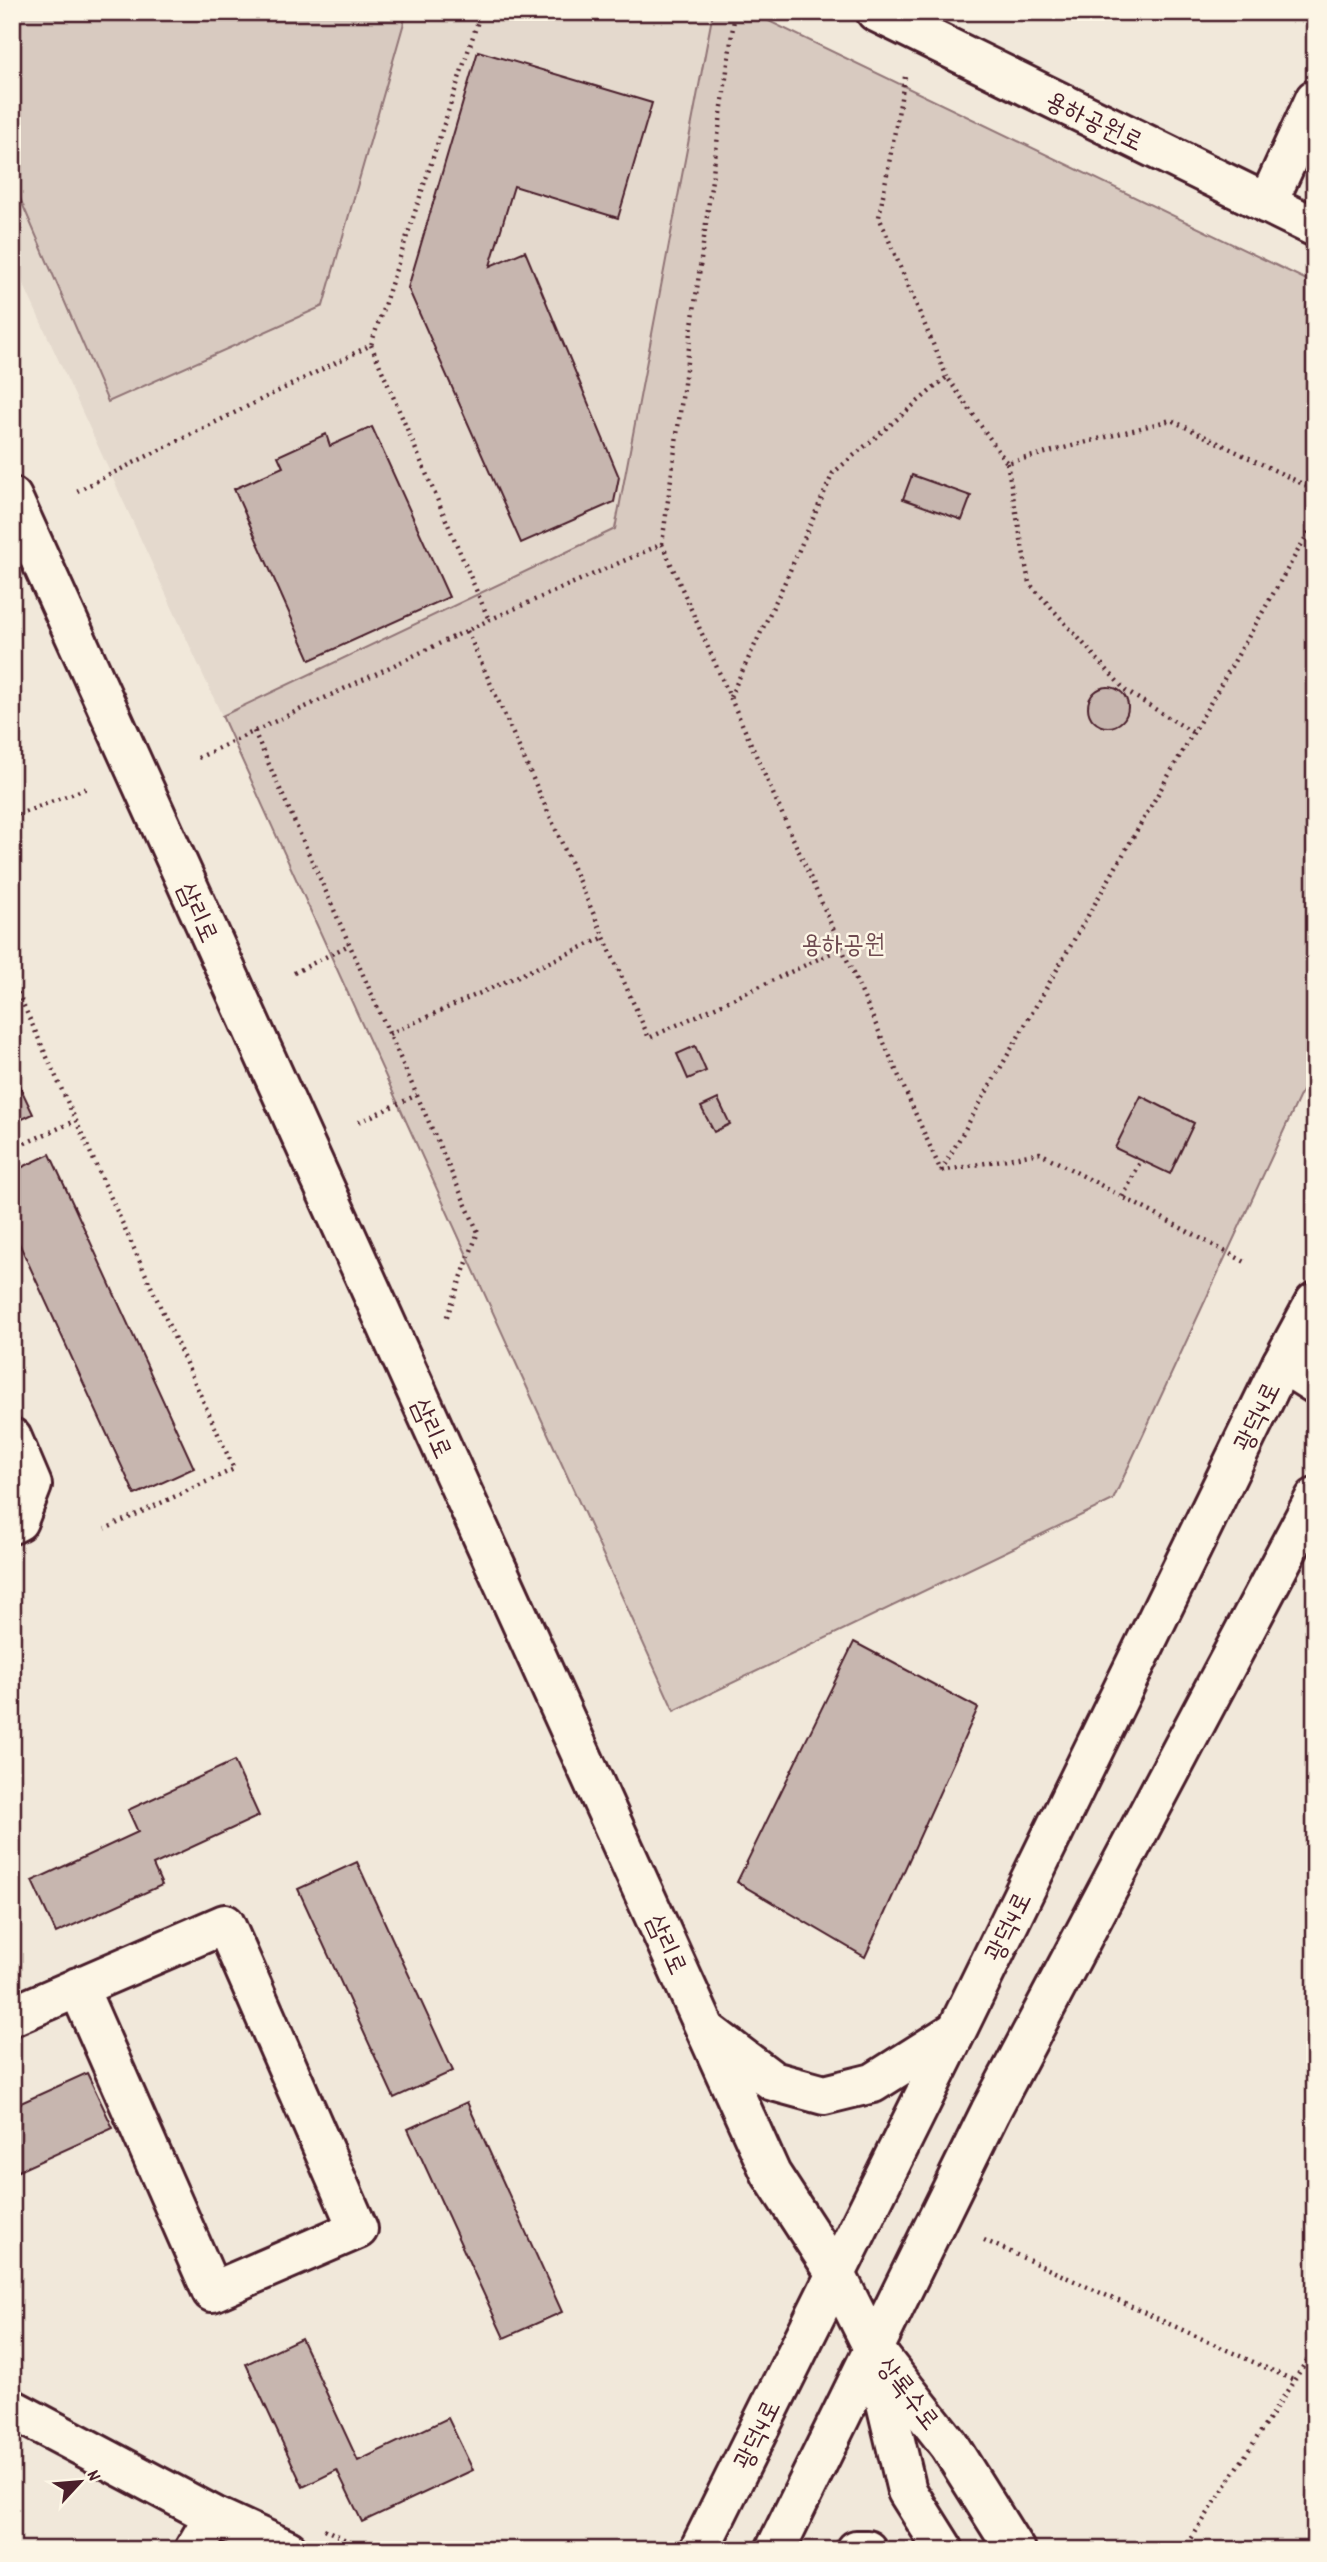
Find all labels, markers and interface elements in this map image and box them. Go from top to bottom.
street label: 용하공원로 [1038,84,1149,163]
street label: 삼리로 [166,877,225,950]
park label: 용하공원 [801,928,885,965]
street label: 광덕4로 [1226,1376,1292,1459]
street label: 삼리로 [400,1393,459,1466]
street label: 광덕4로 [977,1886,1043,1969]
street label: 삼리로 [635,1909,694,1982]
street label: 상록수로 [866,2351,947,2440]
street label: 광덕4로 [726,2394,792,2477]
north arrow [46,2446,116,2516]
text: N [78,2466,106,2486]

